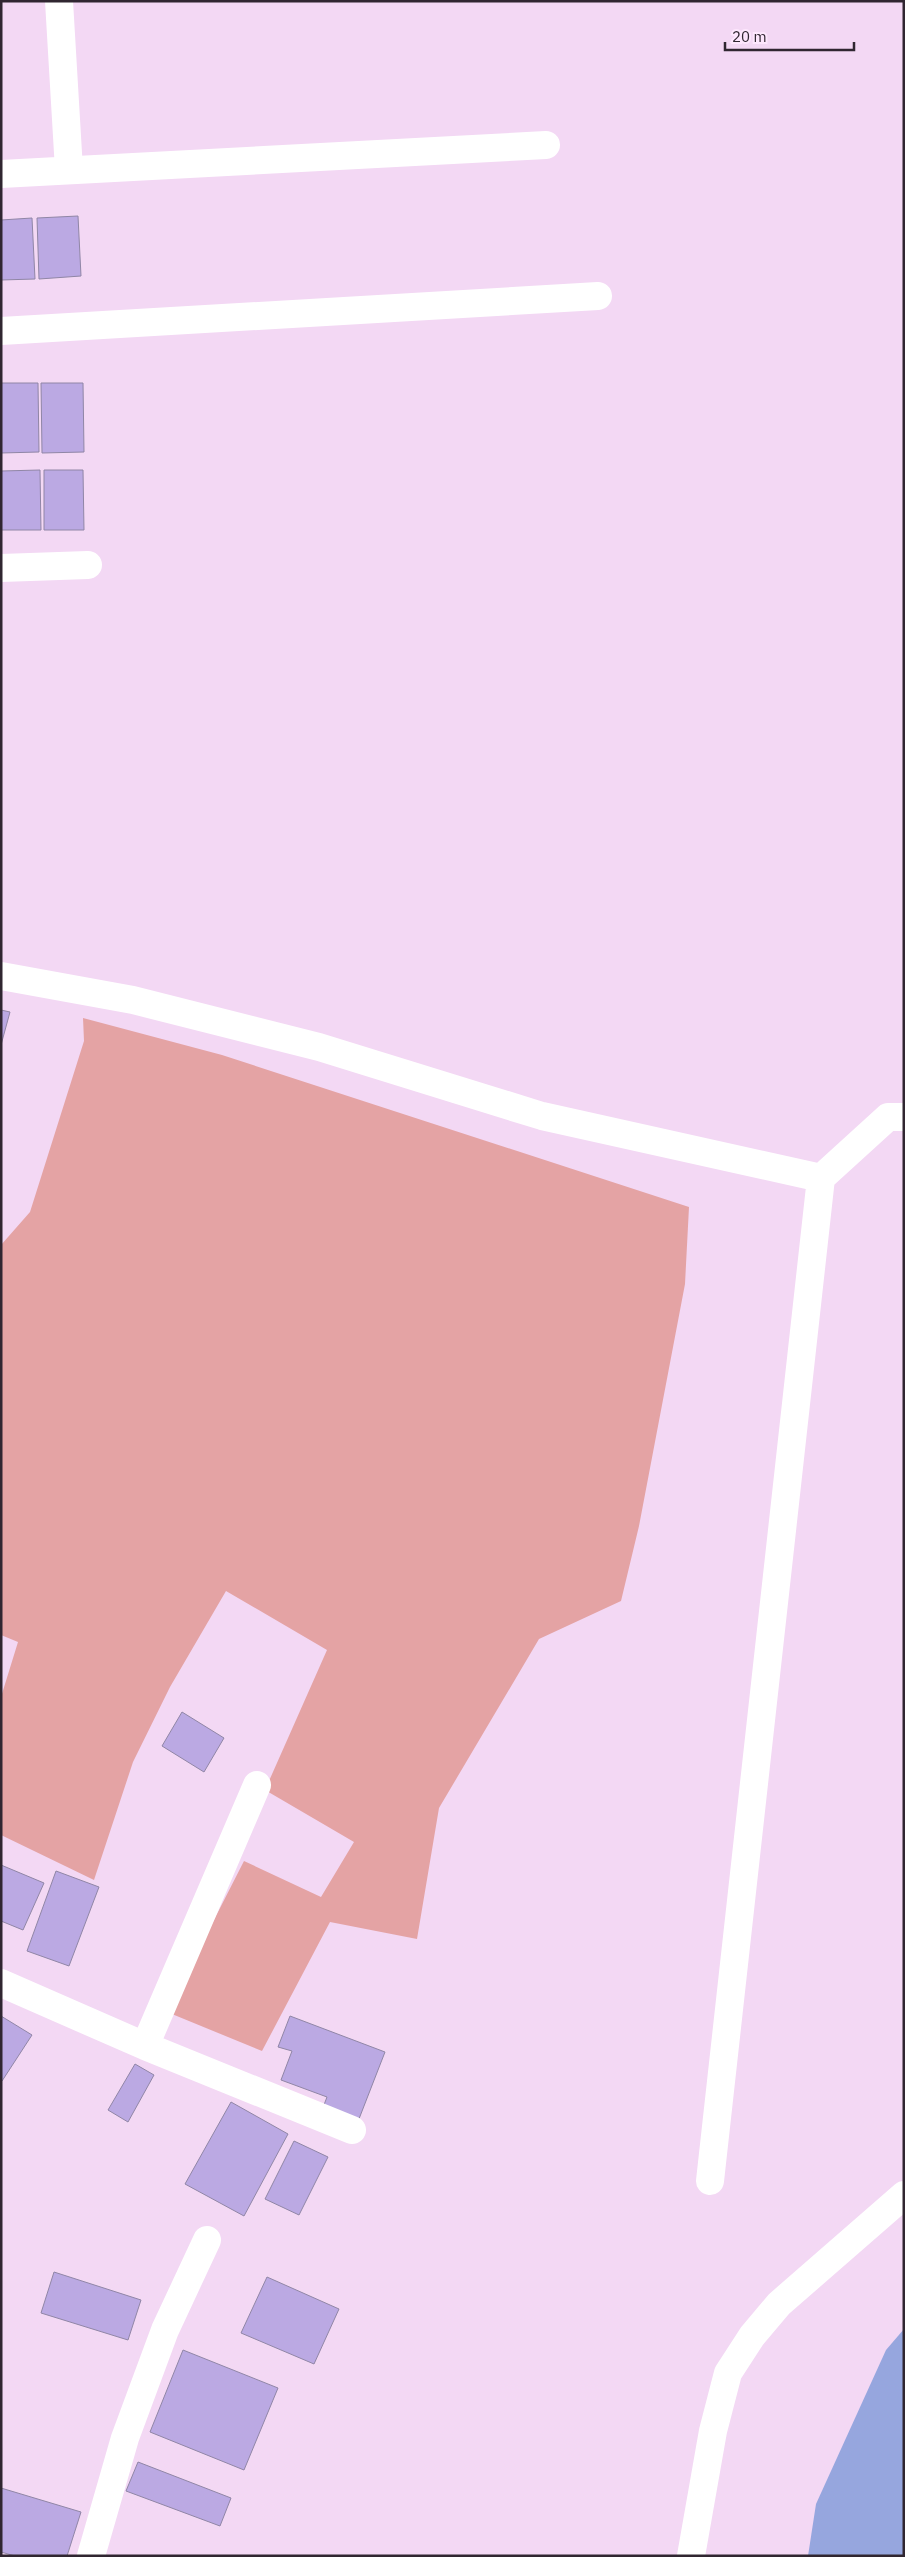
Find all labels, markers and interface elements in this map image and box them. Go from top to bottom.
scale bar [725,20,854,52]
text: 20 m [732,27,767,46]

